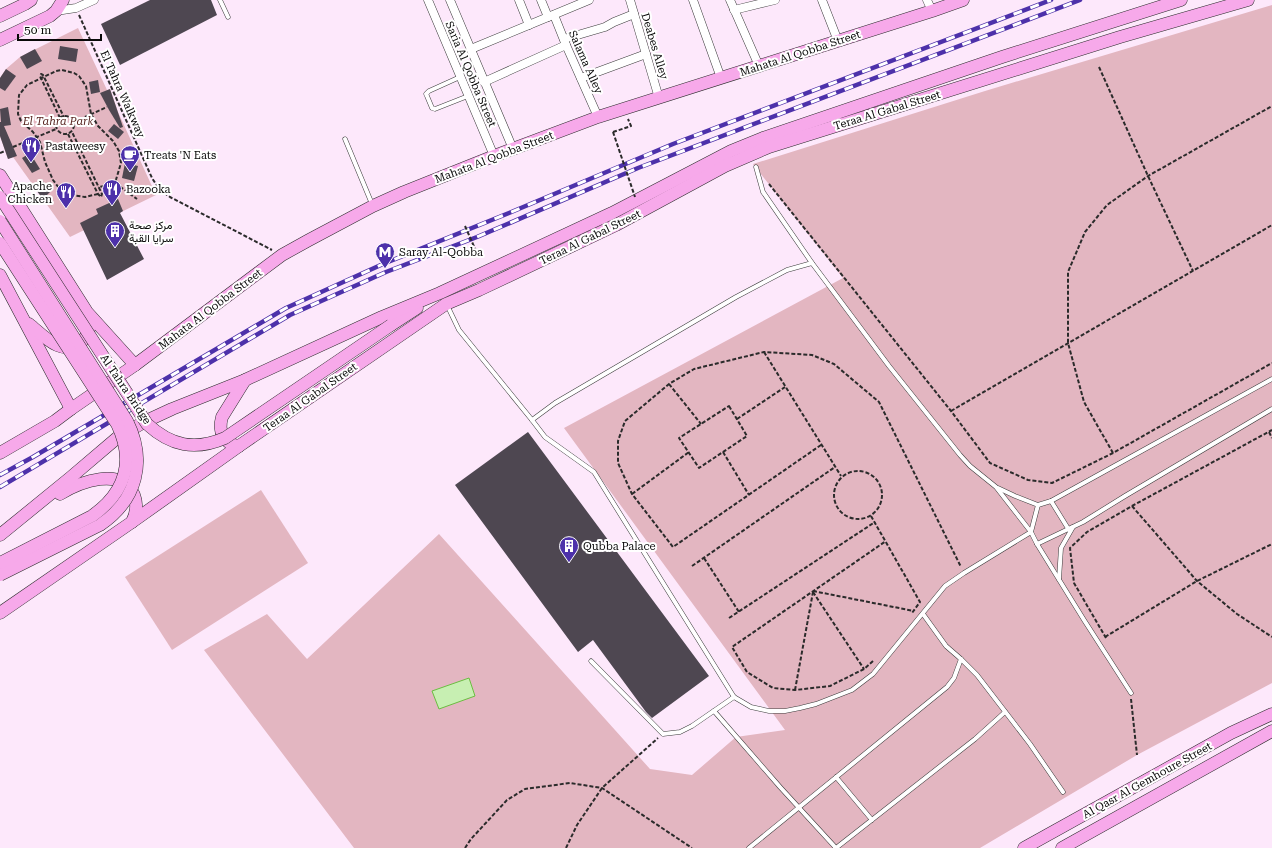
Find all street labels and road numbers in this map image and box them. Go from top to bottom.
street label: Deabes Alley [638,11,671,81]
street label: Saria Al Qobba Street [442,19,499,129]
street label: Salama Alley [566,28,606,96]
street label: Mahata Al Qobba Street [738,28,862,79]
street label: El Tahra Walkway [97,49,148,140]
street label: Teraa Al Gabal Street [832,88,942,133]
street label: Mahata Al Qobba Street [433,129,555,186]
street label: Teraa Al Gabal Street [537,207,643,268]
street label: Mahata Al Qobba Street [156,266,265,353]
street label: Al Tahra Bridge [97,352,154,427]
street label: Teraa Al Gabal Street [261,360,360,435]
street label: Al Qasr Al Gemhoure Street [1080,739,1214,821]

